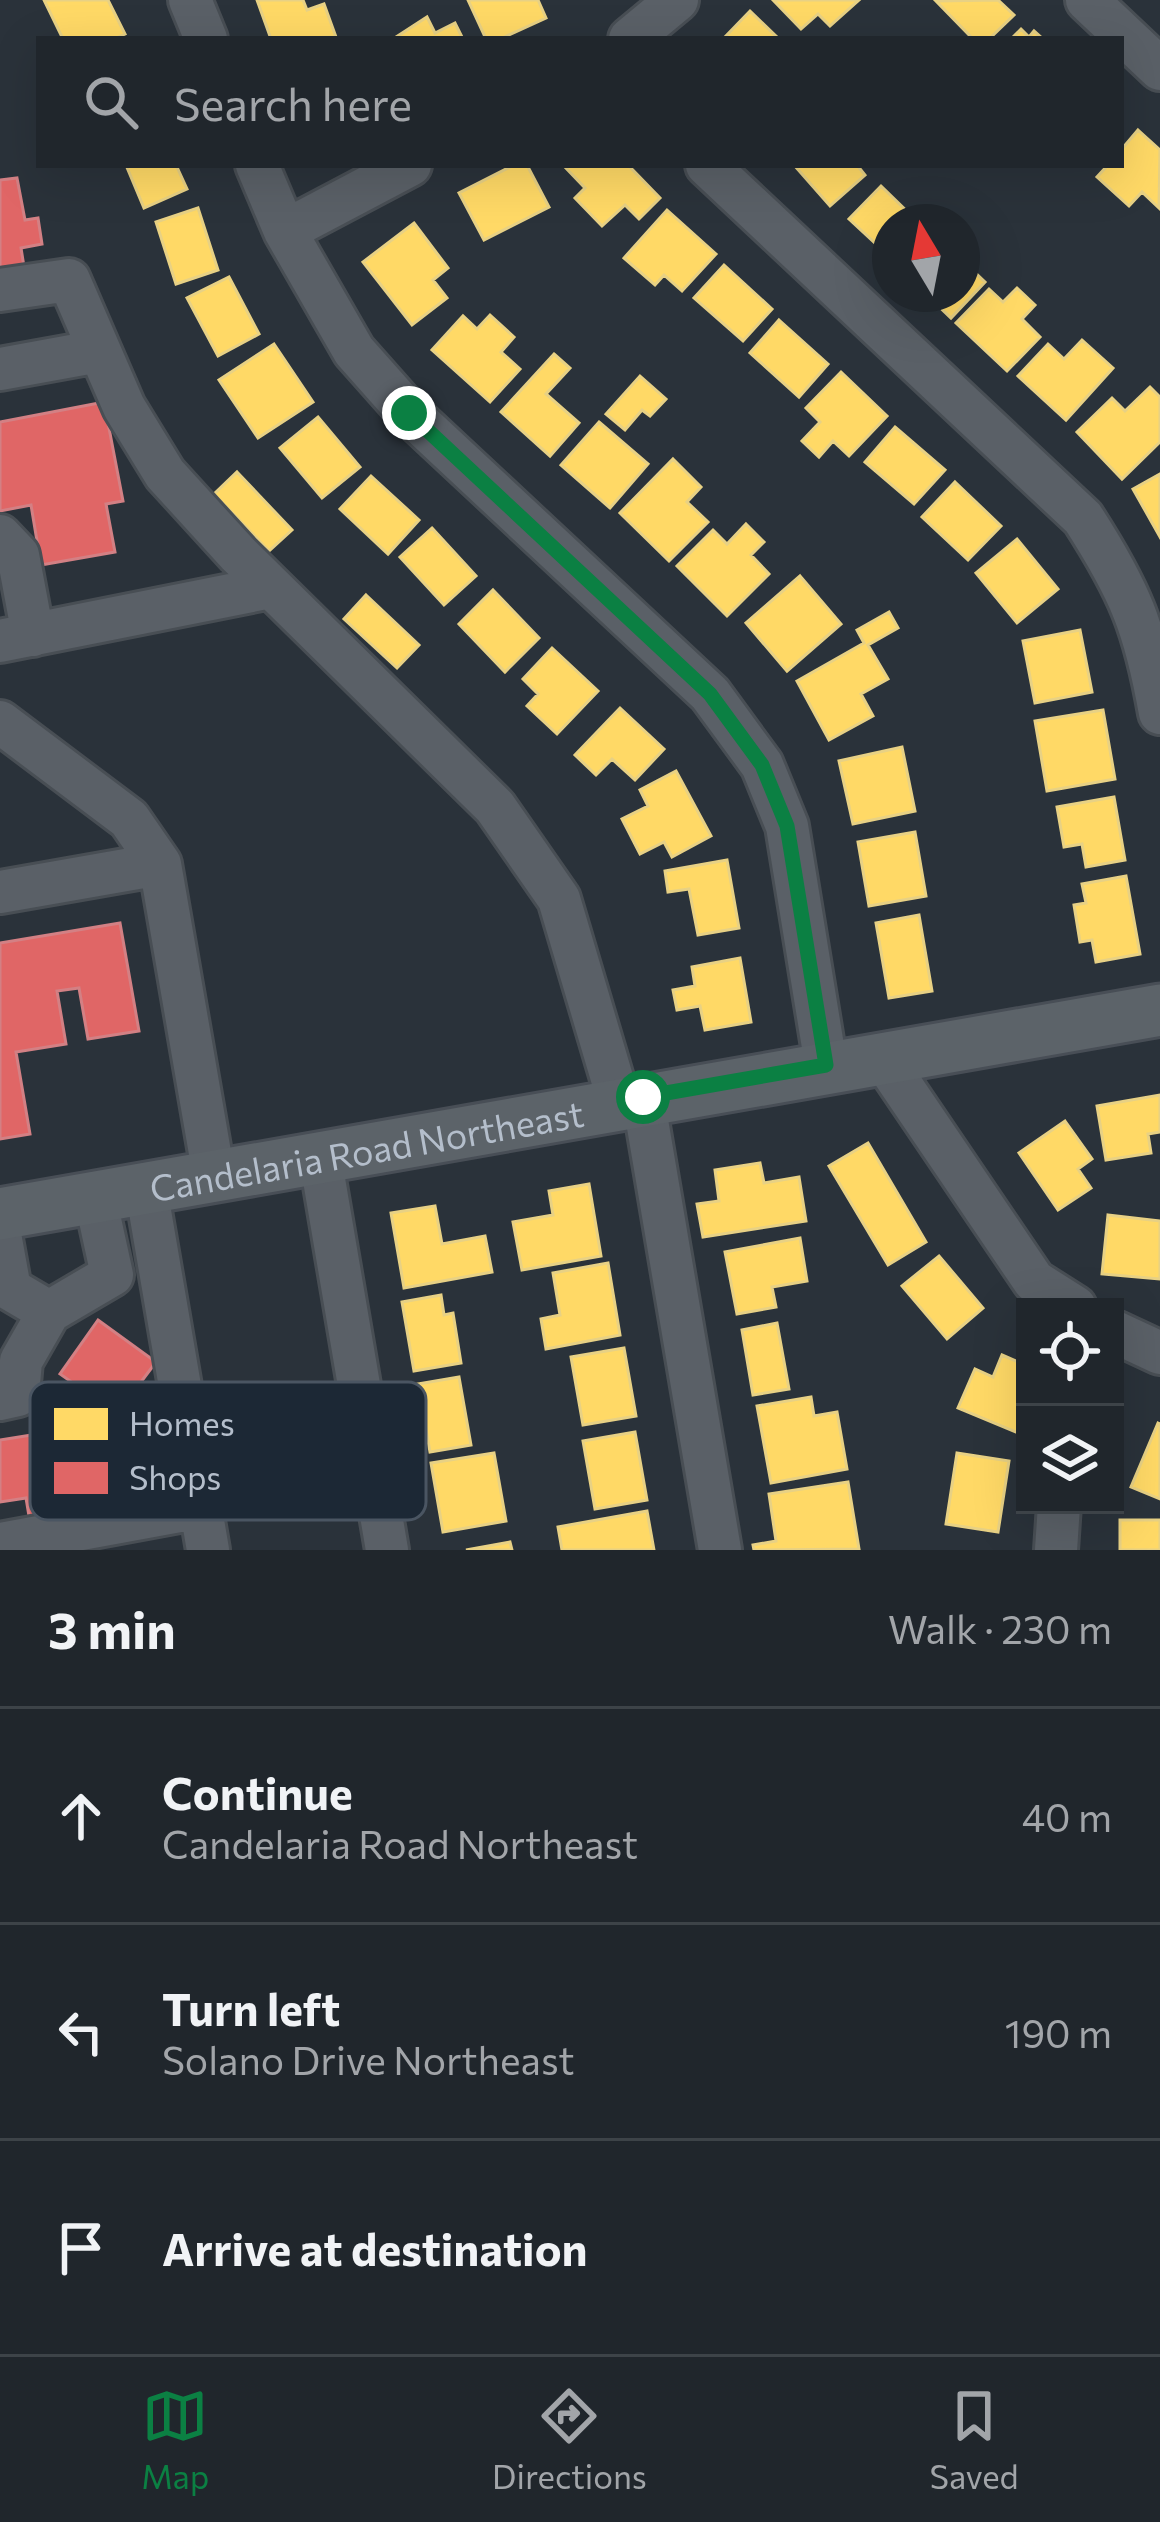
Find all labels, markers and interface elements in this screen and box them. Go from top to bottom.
search box [36,36,1124,168]
icon: search [78,69,144,135]
text: Search here [174,75,412,130]
north arrow [872,204,980,312]
route end [382,386,436,440]
route start [616,1070,670,1124]
street label: Candelaria Road Northeast [146,1090,587,1209]
map controls [1016,1298,1124,1514]
button: locate [1016,1298,1124,1406]
legend [30,1382,426,1520]
text: Homes [129,1402,235,1443]
button: layers [1016,1406,1124,1514]
text: Shops [129,1456,221,1497]
text: 3 min [48,1597,176,1660]
text: Walk · 230 m [888,1604,1112,1652]
text: Continue [162,1764,353,1819]
icon: ahead [48,1783,114,1849]
text: 40 m [1022,1792,1112,1840]
text: Candelaria Road Northeast [162,1819,638,1867]
text: Turn left [162,1980,340,2035]
icon: left [48,1999,114,2065]
text: 190 m [1005,2008,1112,2056]
text: Solano Drive Northeast [162,2035,575,2083]
icon: arrive [48,2215,114,2281]
text: Arrive at destination [162,2220,588,2275]
tab: Map [141,2383,209,2496]
tab: Directions [492,2383,647,2496]
tab: Saved [930,2383,1019,2496]

